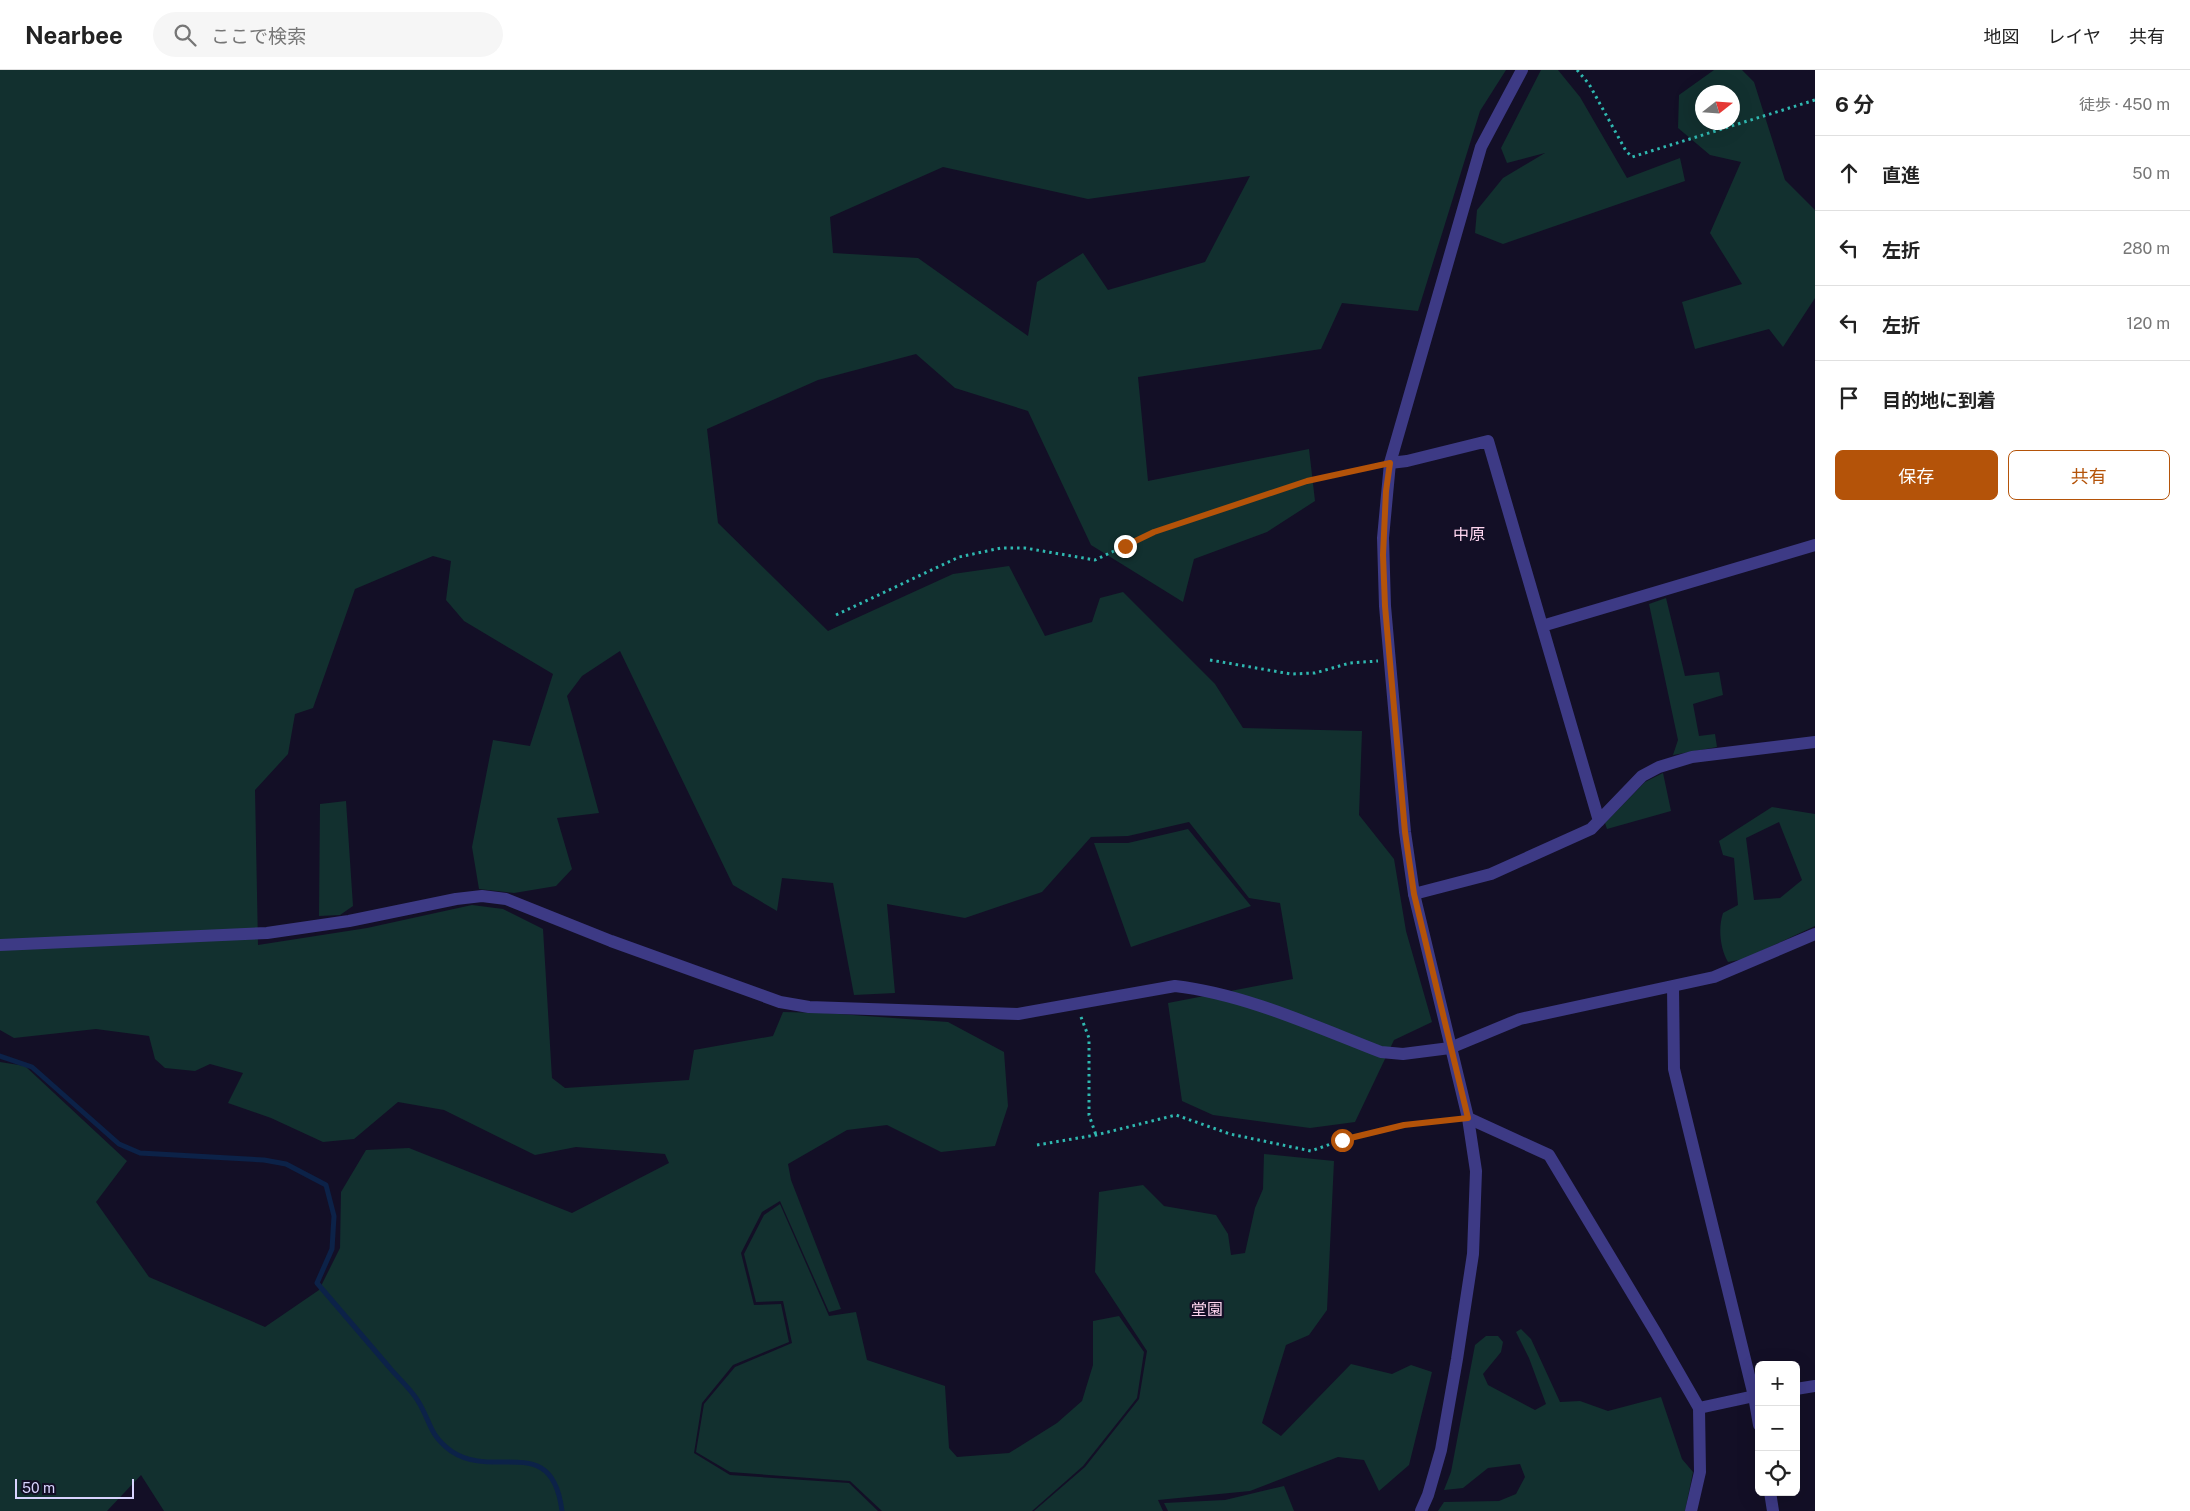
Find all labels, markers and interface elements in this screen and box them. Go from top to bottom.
search box [153,12,503,57]
text: Nearbee [25,21,123,49]
icon: search [171,21,199,49]
text: ここで検索 [211,25,306,47]
text: 地図 [1984,26,2020,47]
text: レイヤ [2048,26,2101,47]
text: 共有 [2129,26,2165,47]
north arrow [1695,85,1740,130]
text: 6 分 [1835,92,1875,117]
text: 徒歩 · 450 m [2079,95,2170,114]
icon: ahead [1835,159,1863,187]
text: 直進 [1882,164,1920,186]
text: 50 m [2132,164,2170,183]
icon: left [1835,234,1863,262]
text: 左折 [1882,239,1920,261]
text: 280 m [2123,239,2170,258]
icon: left [1835,309,1863,337]
text: 左折 [1882,314,1920,336]
text: 120 m [2126,314,2170,333]
icon: arrive [1835,384,1863,412]
text: 目的地に到着 [1882,389,1996,411]
button: 保存 [1835,450,1998,500]
button: 共有 [2008,450,2170,500]
district label: 中原 [1453,525,1485,544]
route end [1114,535,1137,558]
route start [1331,1129,1354,1152]
district label: 堂園 [1191,1300,1223,1319]
map controls [1755,1361,1800,1496]
button: + [1755,1361,1800,1406]
button: − [1755,1406,1800,1451]
button: locate [1755,1451,1800,1496]
scale bar [15,1476,134,1499]
text: 50 m [22,1480,55,1496]

